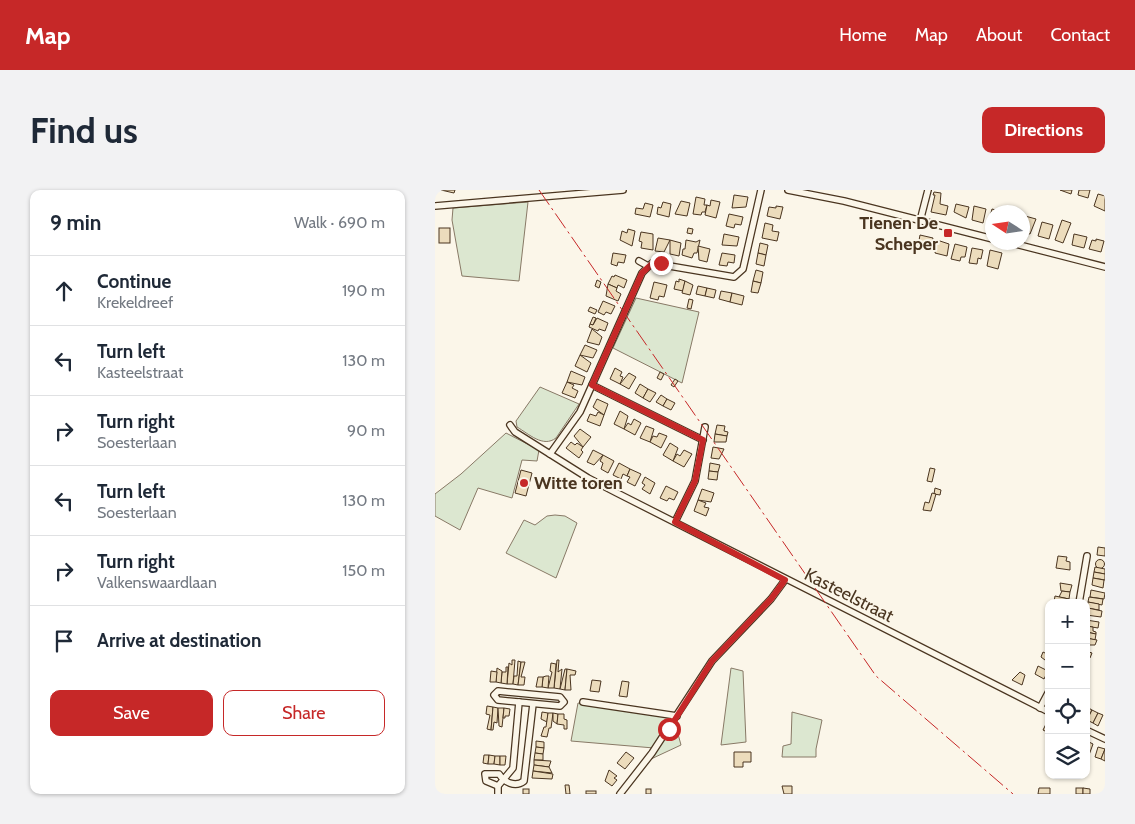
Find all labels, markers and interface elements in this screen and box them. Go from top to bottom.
text: Map [25,21,71,50]
text: Home [839,24,887,46]
text: Map [915,24,948,46]
text: About [976,24,1022,46]
text: Contact [1050,24,1110,46]
button: Directions [982,107,1105,153]
text: Find us [30,109,138,152]
north arrow [985,205,1030,250]
text: 9 min [50,210,101,235]
place label: Tienen De Scheper [859,212,938,255]
text: Walk · 690 m [294,213,385,232]
marker: Tienen De Scheper [942,227,954,239]
route end [650,252,673,275]
text: Continue [97,270,171,293]
icon: ahead [50,277,78,305]
text: 190 m [342,281,385,300]
text: Krekeldreef [97,293,173,312]
text: Turn left [97,340,165,363]
icon: left [50,347,78,375]
text: 130 m [342,351,385,370]
text: Kasteelstraat [97,363,183,382]
text: Turn right [97,410,175,433]
icon: right [50,417,78,445]
text: 90 m [347,421,385,440]
text: Soesterlaan [97,433,177,452]
place label: Witte toren [534,472,623,494]
marker: Witte toren [518,477,530,489]
text: Turn left [97,480,165,503]
icon: left [50,487,78,515]
text: 130 m [342,491,385,510]
text: Soesterlaan [97,503,177,522]
text: Turn right [97,550,175,573]
icon: right [50,557,78,585]
text: 150 m [342,561,385,580]
street label: Kasteelstraat [801,563,897,627]
text: Valkenswaardlaan [97,573,217,592]
map controls [1045,599,1090,779]
button: + [1045,599,1090,644]
icon: arrive [50,627,78,655]
text: Arrive at destination [97,629,261,652]
button: − [1045,644,1090,689]
button: locate [1045,689,1090,734]
button: Save [50,690,213,736]
button: Share [223,690,385,736]
route start [658,718,681,741]
button: layers [1045,734,1090,779]

